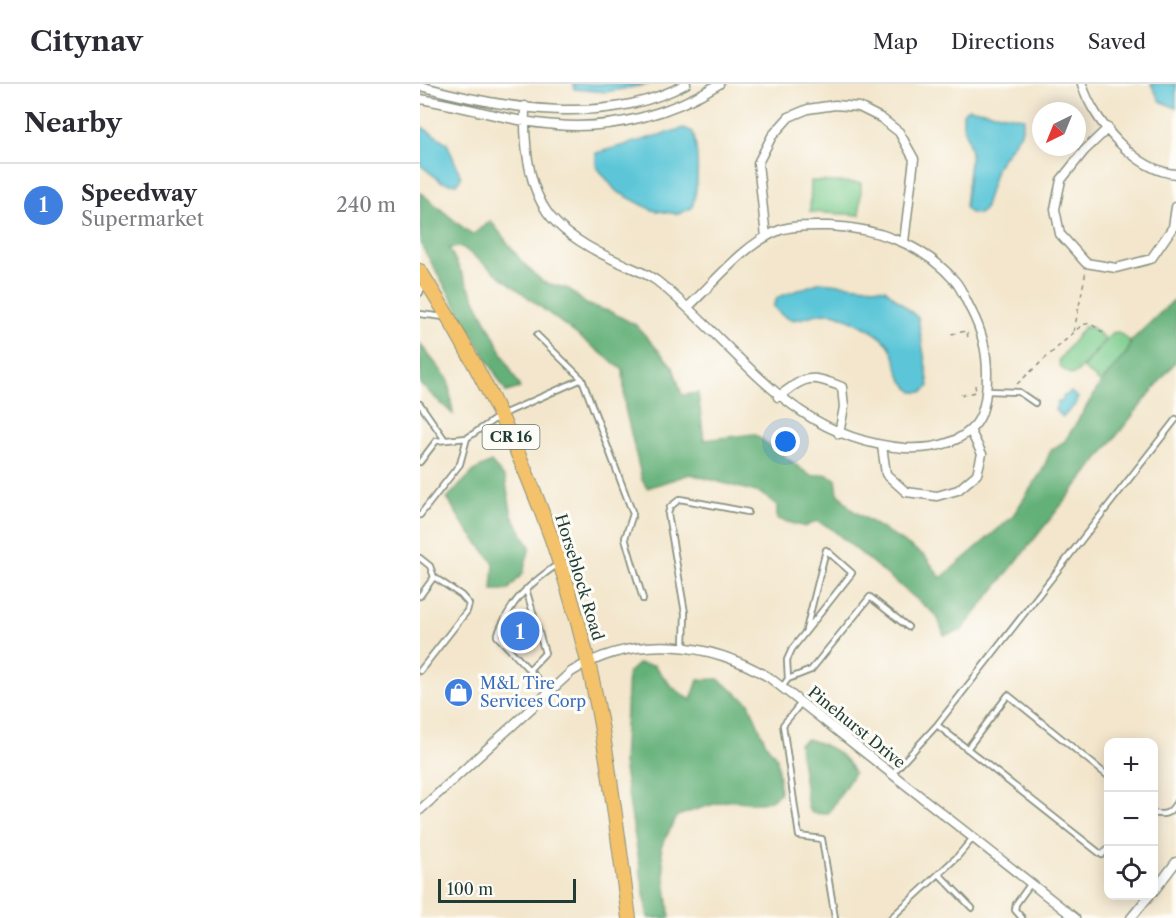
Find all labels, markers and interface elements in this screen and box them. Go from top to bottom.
text: Citynav [30,24,143,58]
text: Map [873,29,918,54]
text: Directions [951,29,1055,54]
text: Saved [1088,29,1146,54]
north arrow [1032,102,1086,156]
text: Nearby [24,107,122,139]
text: Speedway [81,180,197,207]
text: 1 [39,193,48,217]
text: 240 m [336,193,396,217]
text: Supermarket [81,207,204,231]
road number: CR 16 [482,425,539,449]
your location [771,427,800,456]
street label: Horseblock Road [551,511,609,643]
pin: 1 [500,608,540,654]
place label: M&L Tire Services Corp [480,673,586,711]
shop icon: M&L Tire Services Corp [443,676,475,708]
street label: Pinehurst Drive [804,682,910,772]
map controls [1104,738,1158,900]
button: + [1104,738,1158,792]
button: − [1104,792,1158,846]
button: locate [1104,846,1158,900]
scale bar [438,876,576,904]
text: 100 m [447,879,493,899]

